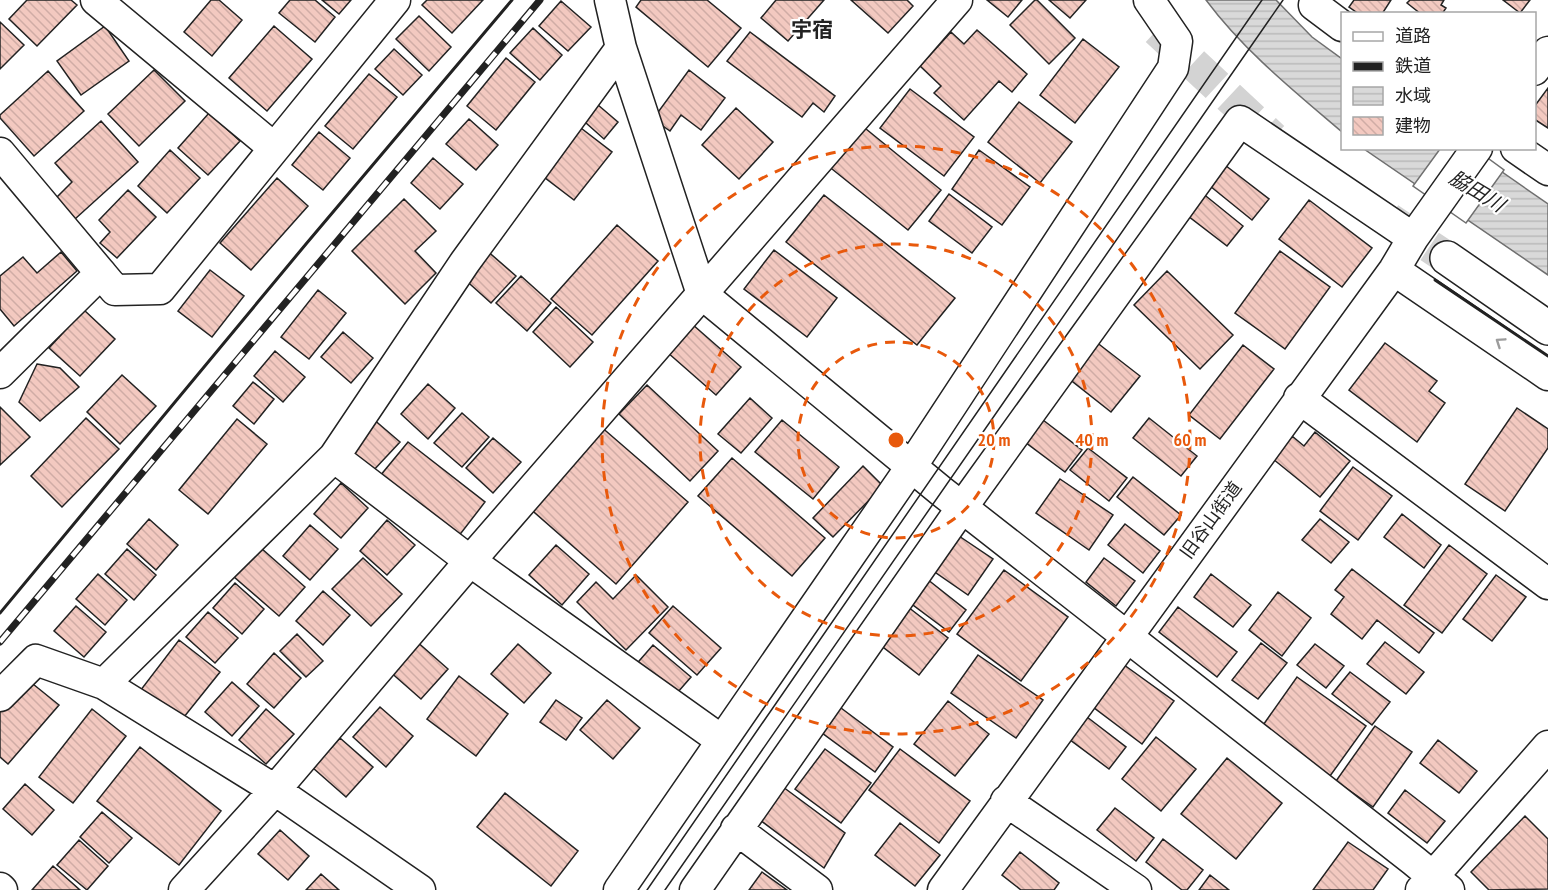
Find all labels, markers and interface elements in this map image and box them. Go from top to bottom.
legend [1341,12,1536,150]
district label: 宇宿 [791,16,833,43]
text: 道路 [1395,24,1431,47]
text: 鉄道 [1395,54,1431,77]
text: 水域 [1395,84,1431,107]
text: 建物 [1395,114,1431,137]
water label: 脇田川 [1445,164,1511,219]
one-way arrow [1495,338,1506,349]
text: 20 m [978,428,1010,451]
text: 40 m [1076,428,1108,451]
text: 60 m [1174,428,1206,451]
centre of rings [886,430,906,450]
street label: 旧谷山街道 [1175,477,1246,563]

